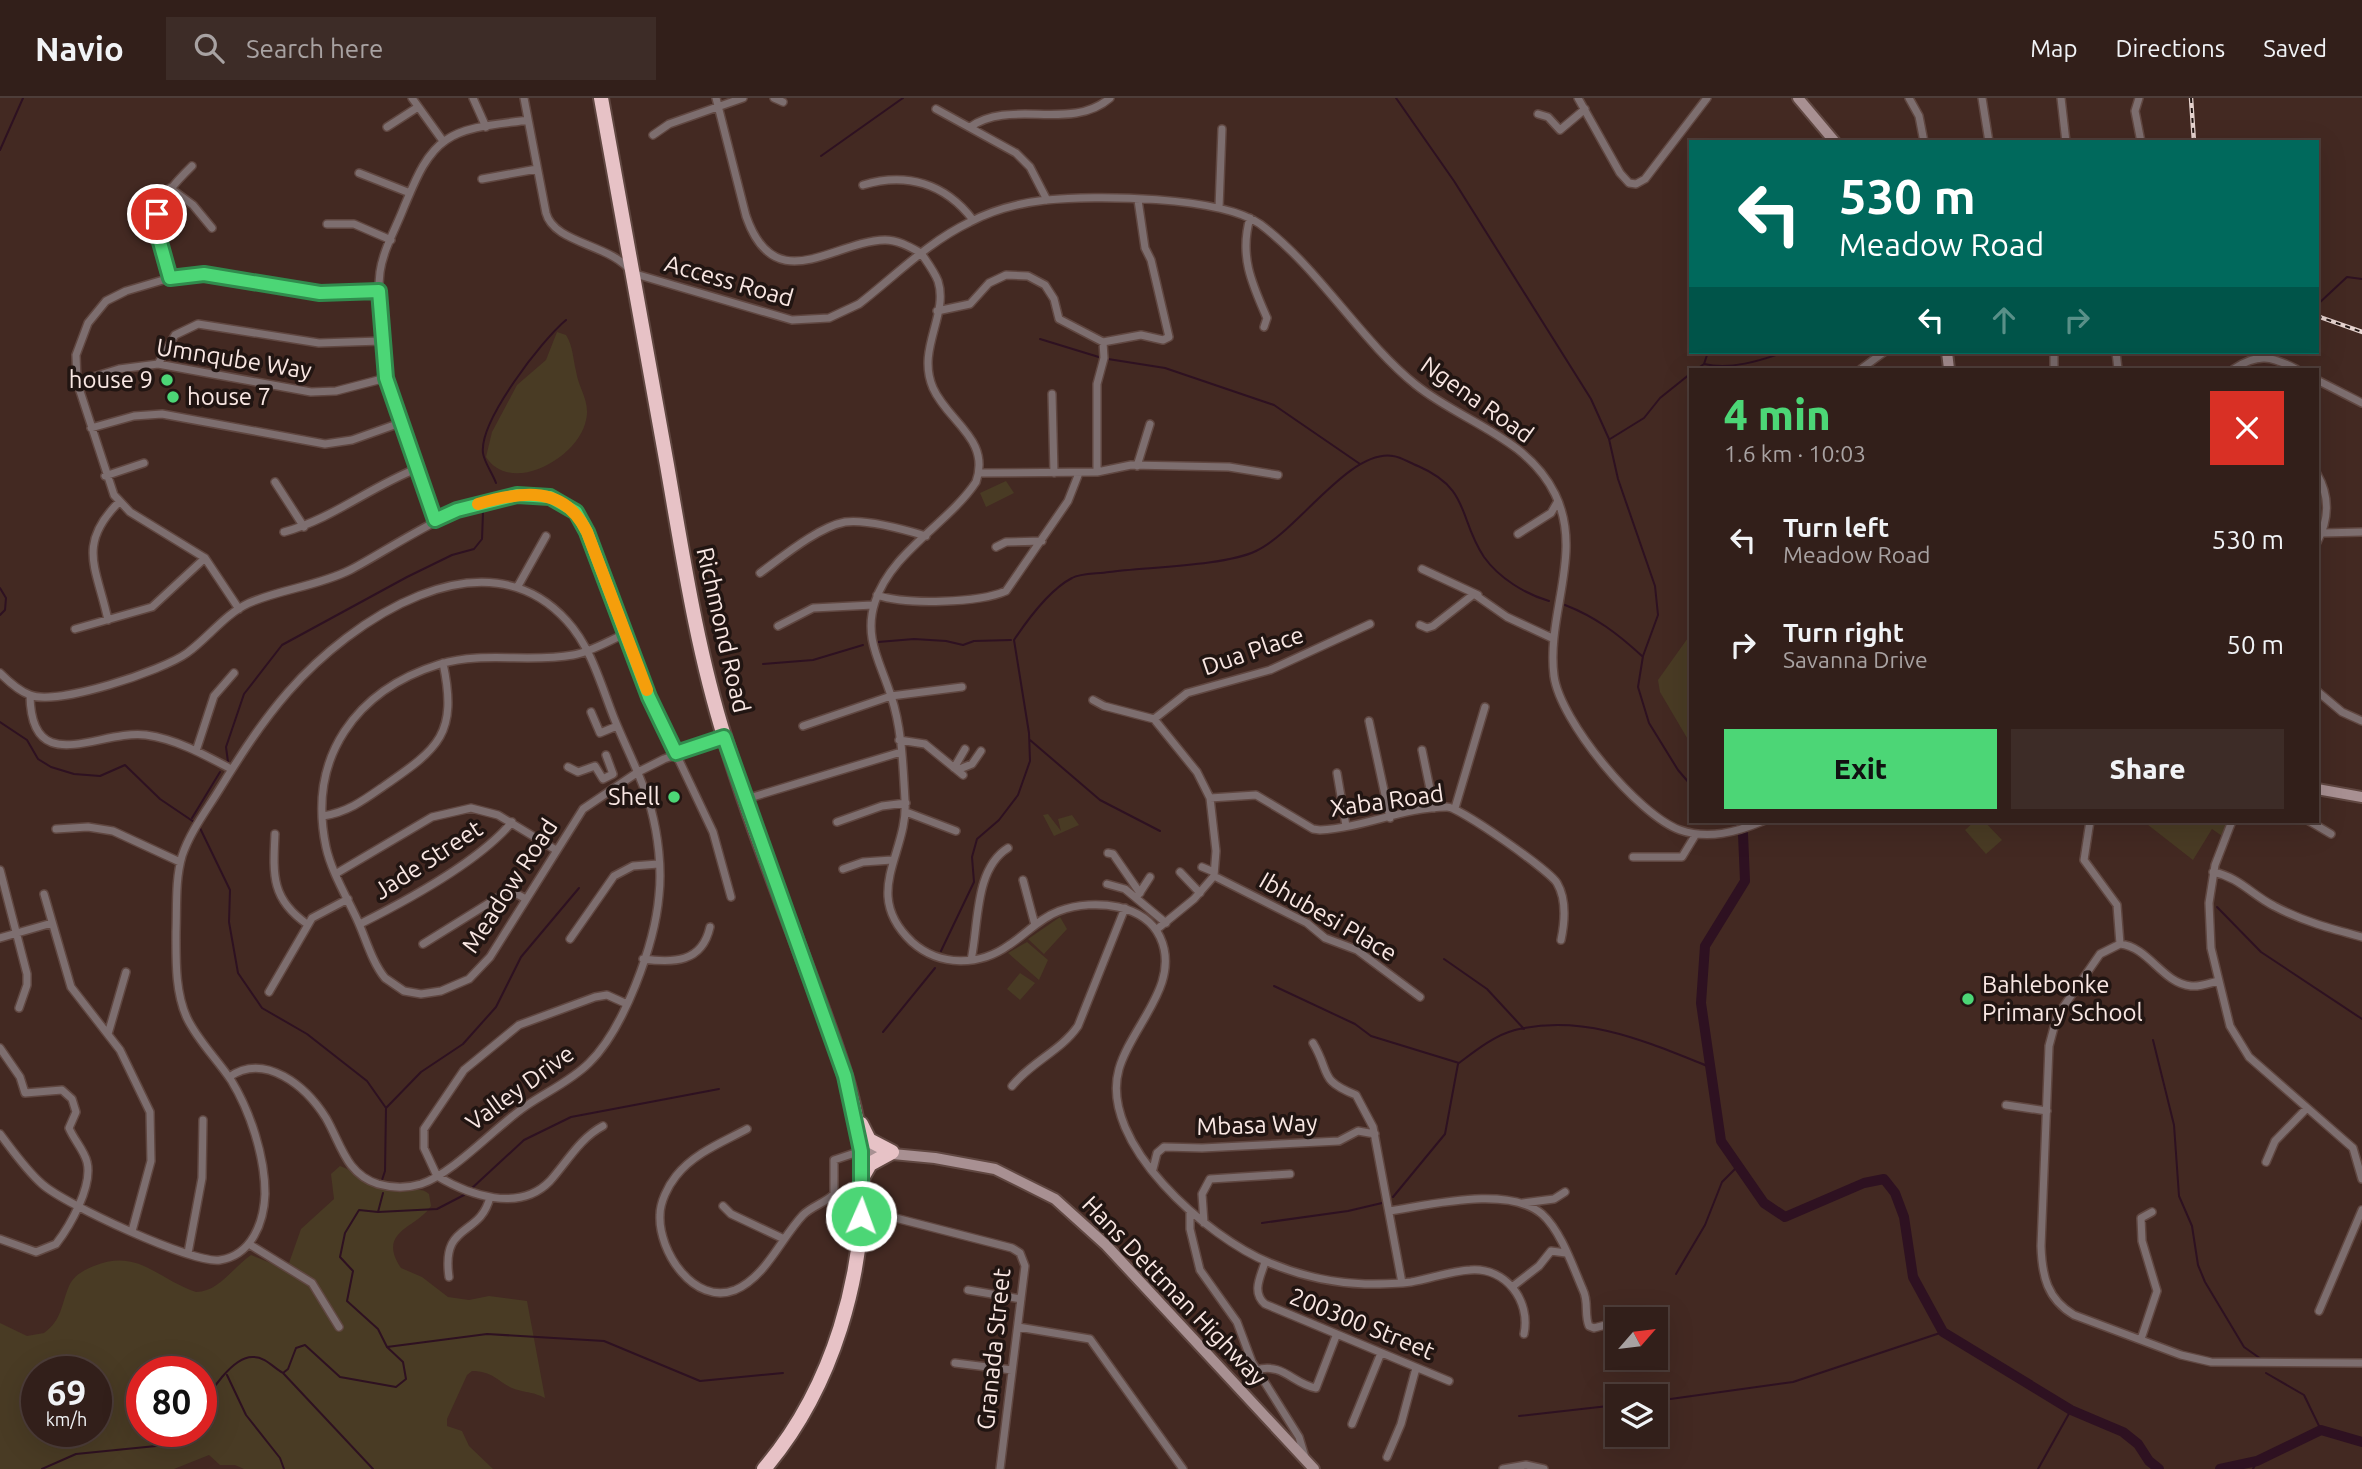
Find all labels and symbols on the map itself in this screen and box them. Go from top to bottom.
pin [127,184,187,244]
street label: Access Road [662,249,797,312]
street label: Umnqube Way [154,333,314,384]
street label: Ngena Road [1416,351,1539,448]
place label: house 9 [69,366,153,393]
marker: house 9 [159,372,175,388]
place label: house 7 [187,383,271,410]
marker: house 7 [165,389,181,405]
street label: Richmond Road [691,545,756,715]
street label: Dua Place [1198,621,1307,681]
street label: Xaba Road [1328,779,1445,822]
place label: Shell [608,783,660,810]
marker: Shell [666,789,682,805]
street label: Jade Street [368,814,488,905]
street label: Meadow Road [456,814,563,958]
street label: Ibhubesi Place [1255,866,1402,967]
place label: Bahlebonke Primary School [1982,971,2143,1026]
marker: Bahlebonke Primary School [1960,991,1976,1007]
street label: Valley Drive [460,1039,579,1136]
street label: Mbasa Way [1196,1109,1318,1140]
position arrow [824,1179,898,1253]
street label: Hans Dettman Highway [1077,1190,1272,1391]
street label: Granada Street [972,1266,1015,1431]
street label: 200300 Street [1286,1282,1439,1365]
north arrow [1605,1307,1668,1370]
speed limit sign: 80 [126,1356,217,1447]

